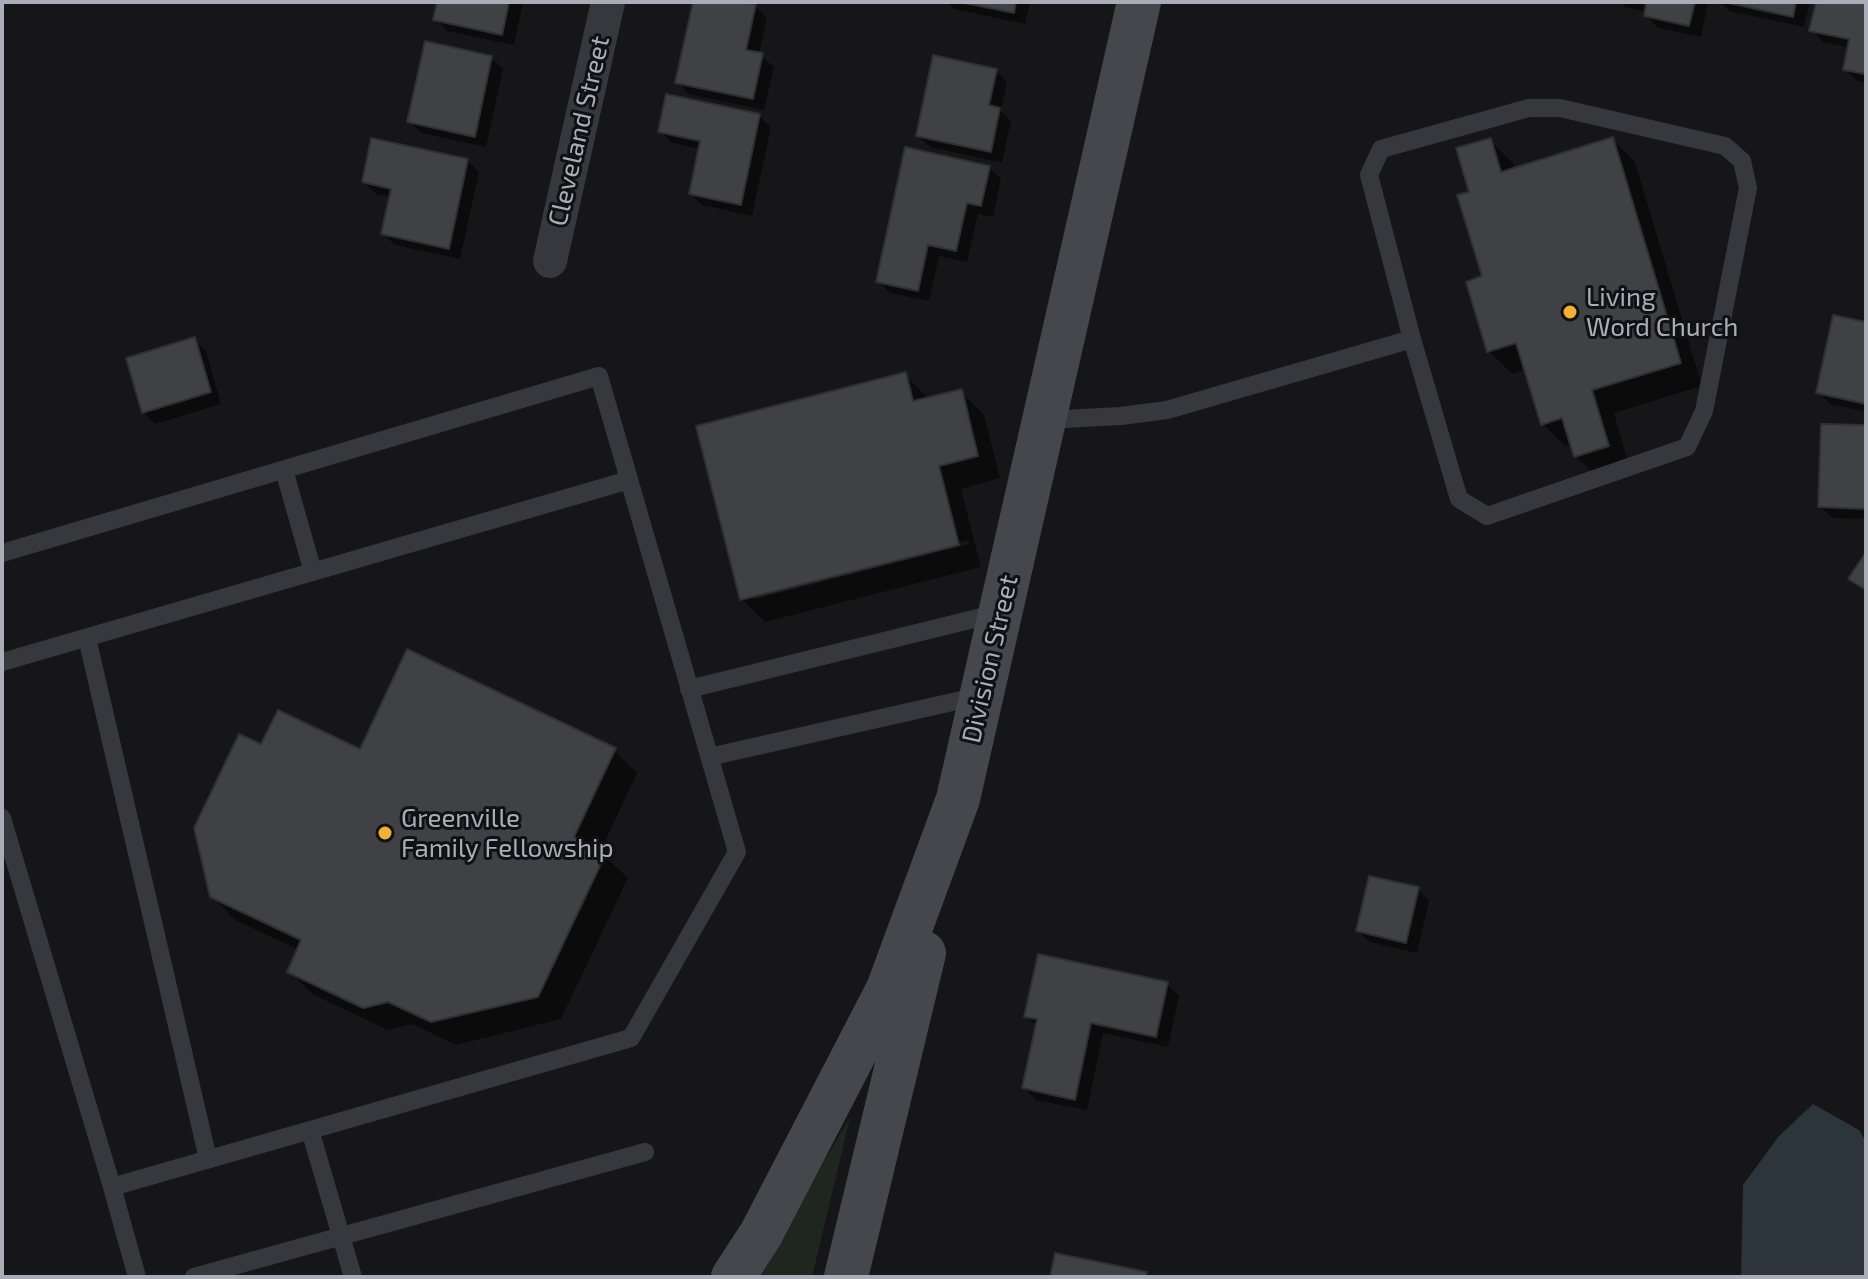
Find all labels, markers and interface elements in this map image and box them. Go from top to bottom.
street label: Cleveland Street [542,33,616,229]
place label: Living Word Church [1586,281,1738,342]
marker: Living Word Church [1561,303,1579,321]
street label: Division Street [956,572,1024,746]
place label: Greenville Family Fellowship [401,802,614,864]
marker: Greenville Family Fellowship [376,824,394,842]

